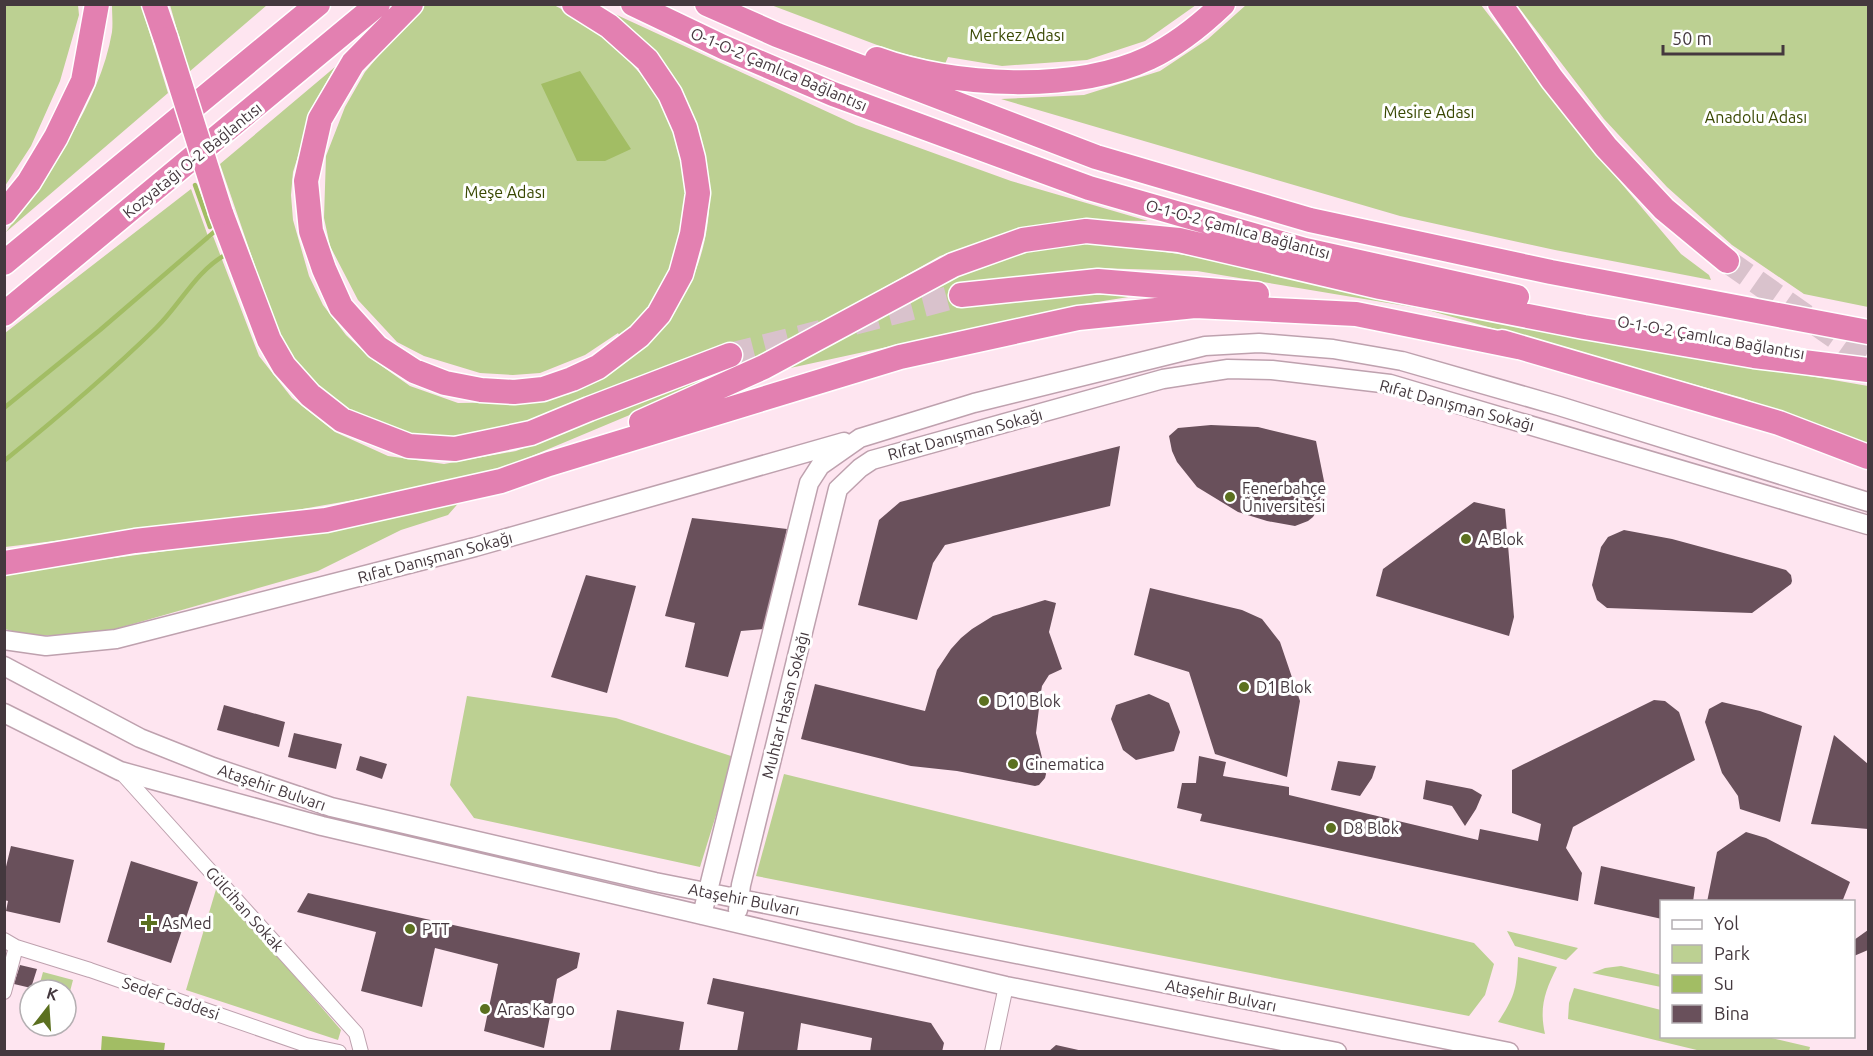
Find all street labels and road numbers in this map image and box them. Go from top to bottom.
street label: O-1-O-2 Çamlıca Bağlantısı [688,24,870,114]
street label: Kozyatağı O-2 Bağlantısı [119,98,265,222]
street label: O-1-O-2 Çamlıca Bağlantısı [1144,196,1332,262]
street label: O-1-O-2 Çamlıca Bağlantısı [1616,312,1806,362]
street label: Rıfat Danışman Sokağı [1378,376,1536,434]
street label: Rıfat Danışman Sokağı [886,405,1044,463]
street label: Rıfat Danışman Sokağı [356,528,514,586]
street label: Muhtar Hasan Sokağı [758,630,812,780]
street label: Ataşehir Bulvarı [216,760,328,814]
street label: Gülcihan Sokak [202,863,288,955]
street label: Ataşehir Bulvarı [687,879,801,919]
street label: Sedef Caddesi [120,973,222,1023]
street label: Ataşehir Bulvarı [1164,975,1278,1015]

